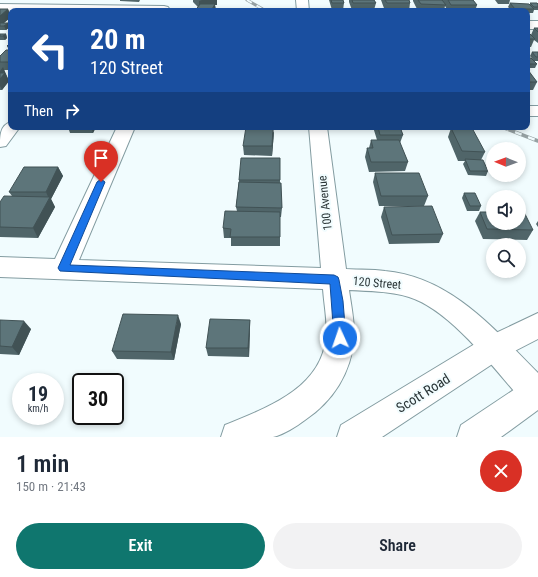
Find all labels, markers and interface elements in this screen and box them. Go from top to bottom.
text: 20 m [90,23,146,56]
icon: left [24,24,76,76]
text: 120 Street [90,57,163,78]
icon: right [61,100,83,122]
text: Then [24,102,53,120]
pin [84,141,118,182]
north arrow [486,142,526,182]
map controls [486,142,526,278]
icon: arrive [90,147,112,169]
street label: 100 Avenue [315,175,335,231]
button: sound [486,190,526,230]
button: search [486,238,526,278]
street label: 120 Street [352,274,402,292]
position arrow [319,317,361,359]
street label: Scott Road [393,370,453,416]
speed limit sign: 30 [72,373,124,425]
text: 19 [28,382,48,406]
text: km/h [28,403,48,414]
text: 1 min [16,450,69,478]
button: close [480,450,522,492]
text: 150 m · 21:43 [16,479,86,494]
button: Exit [16,523,265,569]
button: Share [273,523,522,569]

